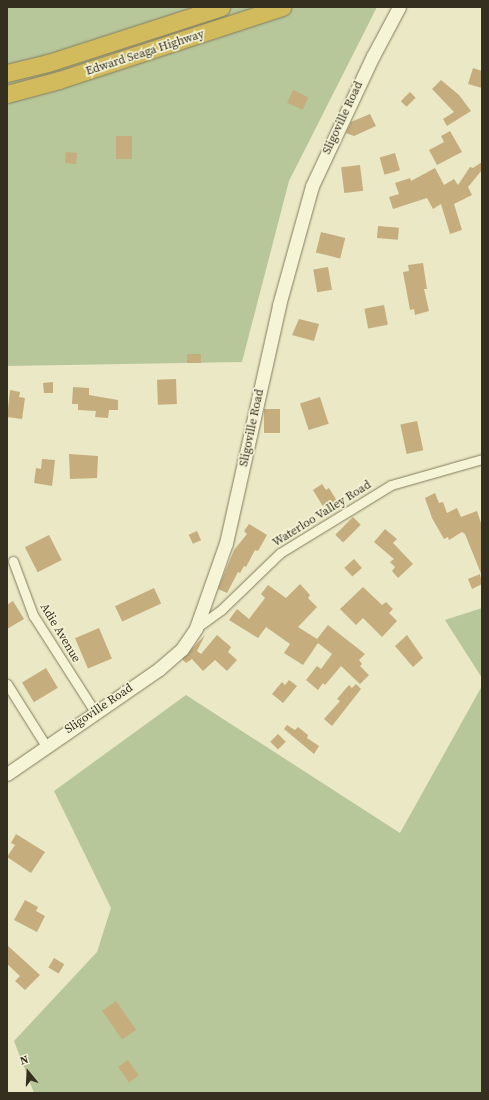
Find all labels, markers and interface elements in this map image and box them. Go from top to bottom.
street label: Edward Seaga Highway [84,27,206,79]
street label: Sligoville Road [320,79,366,157]
street label: Sligoville Road [237,388,267,468]
street label: Waterloo Valley Road [270,478,374,550]
street label: Adie Avenue [37,601,83,665]
street label: Sligoville Road [62,681,136,737]
north arrow [8,1052,48,1092]
text: N [18,1052,30,1068]

